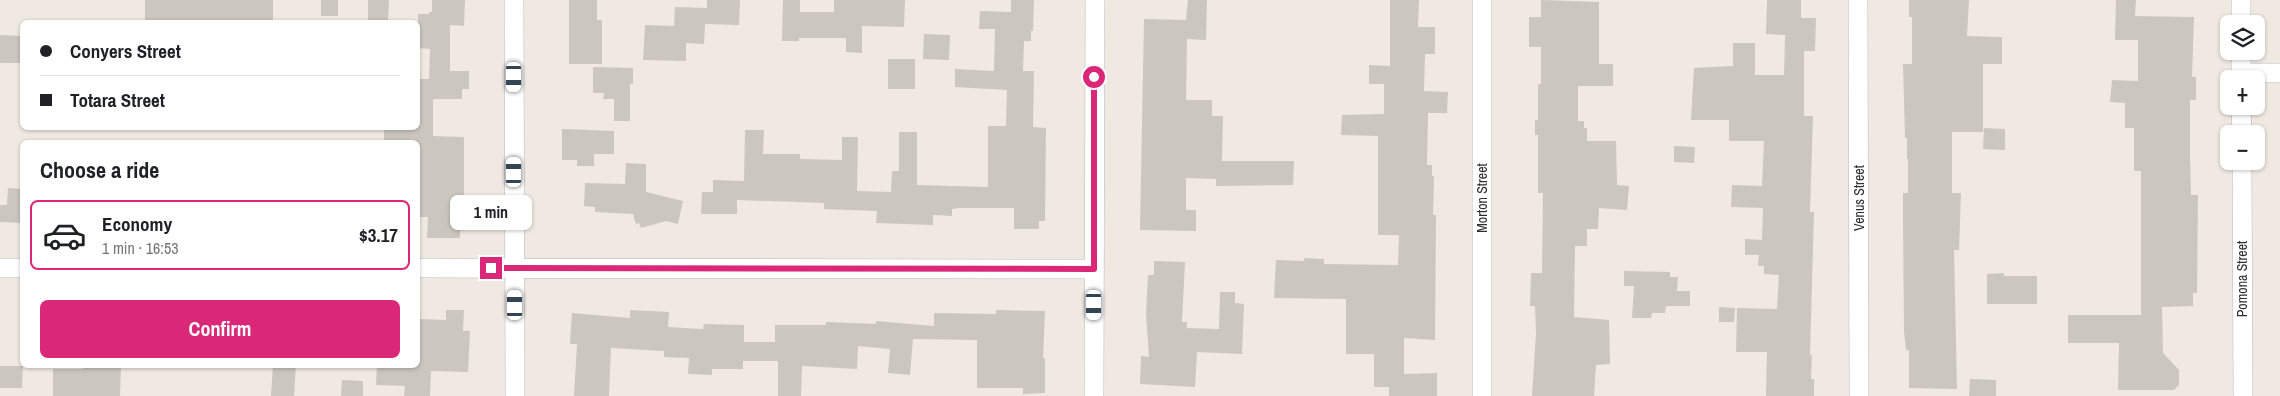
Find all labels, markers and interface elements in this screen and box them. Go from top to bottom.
map controls [2220,15,2265,170]
button: layers [2220,15,2265,60]
text: Conyers Street [70,38,181,64]
car [506,62,521,92]
route start [1083,66,1105,88]
button: + [2220,70,2265,115]
text: Totara Street [70,87,165,113]
button: − [2220,125,2265,170]
text: Choose a ride [40,155,159,185]
car [506,157,521,187]
street label: Morton Street [1473,163,1491,233]
street label: Venus Street [1850,165,1868,231]
callout: 1 min [450,196,532,230]
text: 1 min [474,201,508,223]
text: Economy [102,211,172,237]
icon: car [42,213,87,258]
text: $3.17 [359,222,398,248]
text: 1 min · 16:53 [102,237,179,259]
street label: Pomona Street [2233,241,2251,317]
route end [480,257,502,279]
car [507,290,522,320]
car [1086,290,1101,320]
button: Confirm [40,300,400,358]

